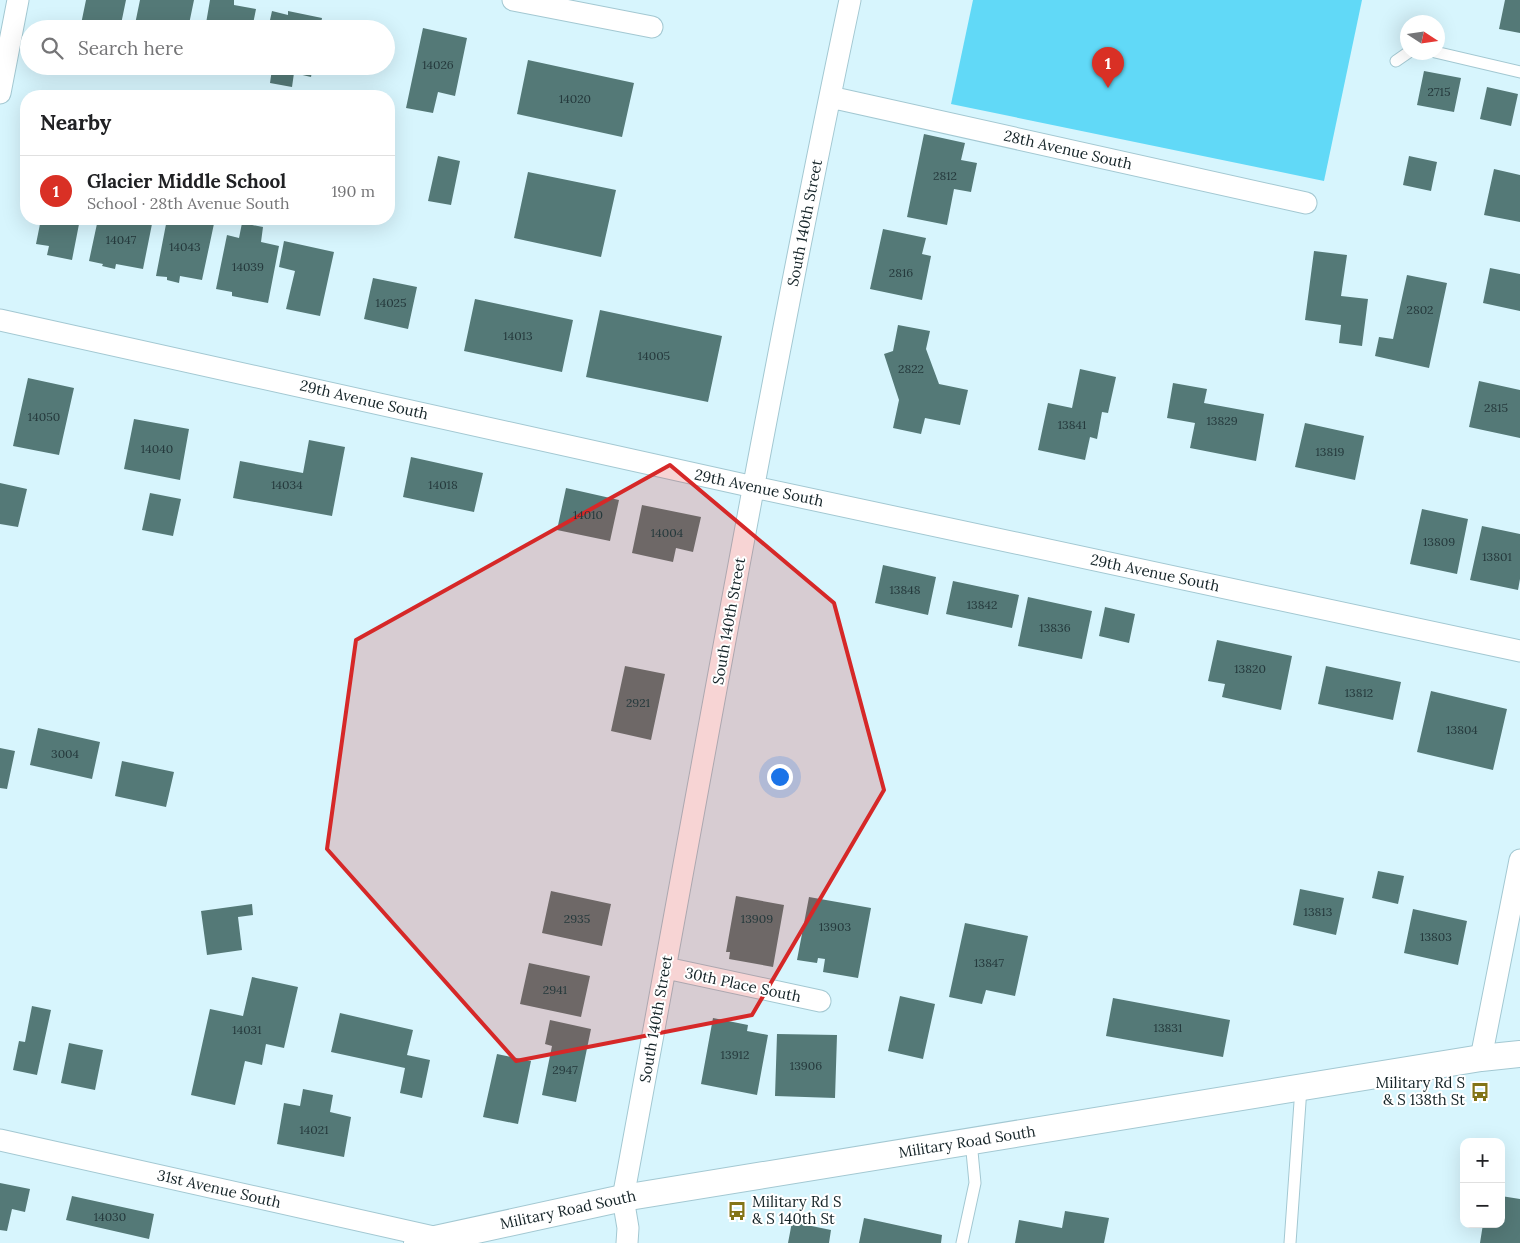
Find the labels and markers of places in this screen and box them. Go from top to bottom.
pin: 1 [1092,47,1124,88]
place label: Military Rd S & S 138th St [1376,1073,1465,1109]
bus stop icon: Military Rd S & S 138th St [1469,1081,1491,1103]
place label: Military Rd S & S 140th St [752,1192,841,1228]
bus stop icon: Military Rd S & S 140th St [726,1200,748,1222]

